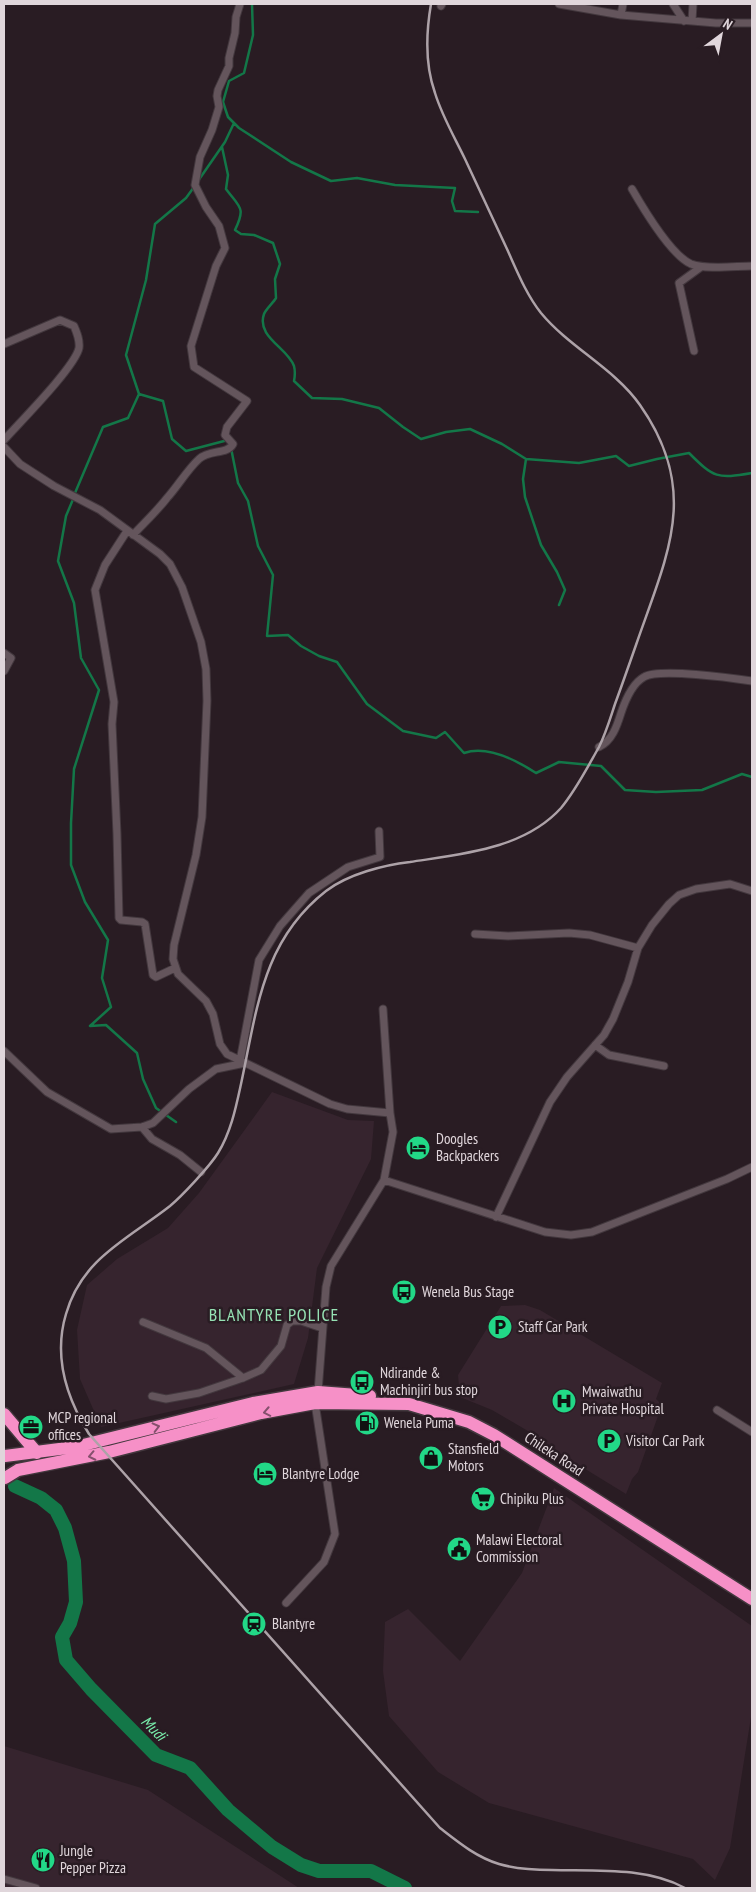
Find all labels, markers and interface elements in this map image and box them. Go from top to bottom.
north arrow [696,10,746,60]
text: N [720,14,736,34]
place label: Doogles Backpackers [436,1129,499,1165]
hotel icon: Doogles Backpackers [405,1135,431,1161]
bus stop icon: Wenela Bus Stage [391,1279,417,1305]
place label: Wenela Bus Stage [422,1282,514,1301]
district label: BLANTYRE POLICE [209,1303,339,1326]
parking icon: Staff Car Park [487,1314,513,1340]
place label: Staff Car Park [518,1317,588,1336]
place label: Ndirande & Machinjiri bus stop [380,1363,478,1399]
bus stop icon: Ndirande & Machinjiri bus stop [349,1369,375,1395]
place label: Mwaiwathu Private Hospital [582,1382,664,1418]
hospital icon: Mwaiwathu Private Hospital [551,1388,577,1414]
one-way arrow [263,1406,271,1417]
place label: MCP regional offices [48,1408,117,1444]
fuel station icon: Wenela Puma [354,1410,380,1436]
place label: Wenela Puma [384,1413,454,1432]
office icon: MCP regional offices [18,1414,44,1440]
one-way arrow [151,1422,160,1433]
street label: Chileka Road [521,1427,588,1480]
parking icon: Visitor Car Park [596,1428,622,1454]
place label: Visitor Car Park [625,1431,705,1450]
place label: Stansfield Motors [448,1439,499,1475]
shop icon: Stansfield Motors [418,1445,444,1471]
one-way arrow [88,1450,97,1461]
hotel icon: Blantyre Lodge [252,1461,278,1487]
place label: Blantyre Lodge [282,1464,360,1483]
supermarket icon: Chipiku Plus [470,1486,496,1512]
place label: Chipiku Plus [500,1489,564,1508]
place label: Malawi Electoral Commission [476,1530,562,1566]
public building icon: Malawi Electoral Commission [446,1536,472,1562]
station icon: Blantyre [241,1611,267,1637]
place label: Blantyre [272,1614,315,1633]
water label: Mudi [137,1711,173,1747]
place label: Jungle Pepper Pizza [59,1841,126,1877]
restaurant icon: Jungle Pepper Pizza [30,1847,56,1873]

